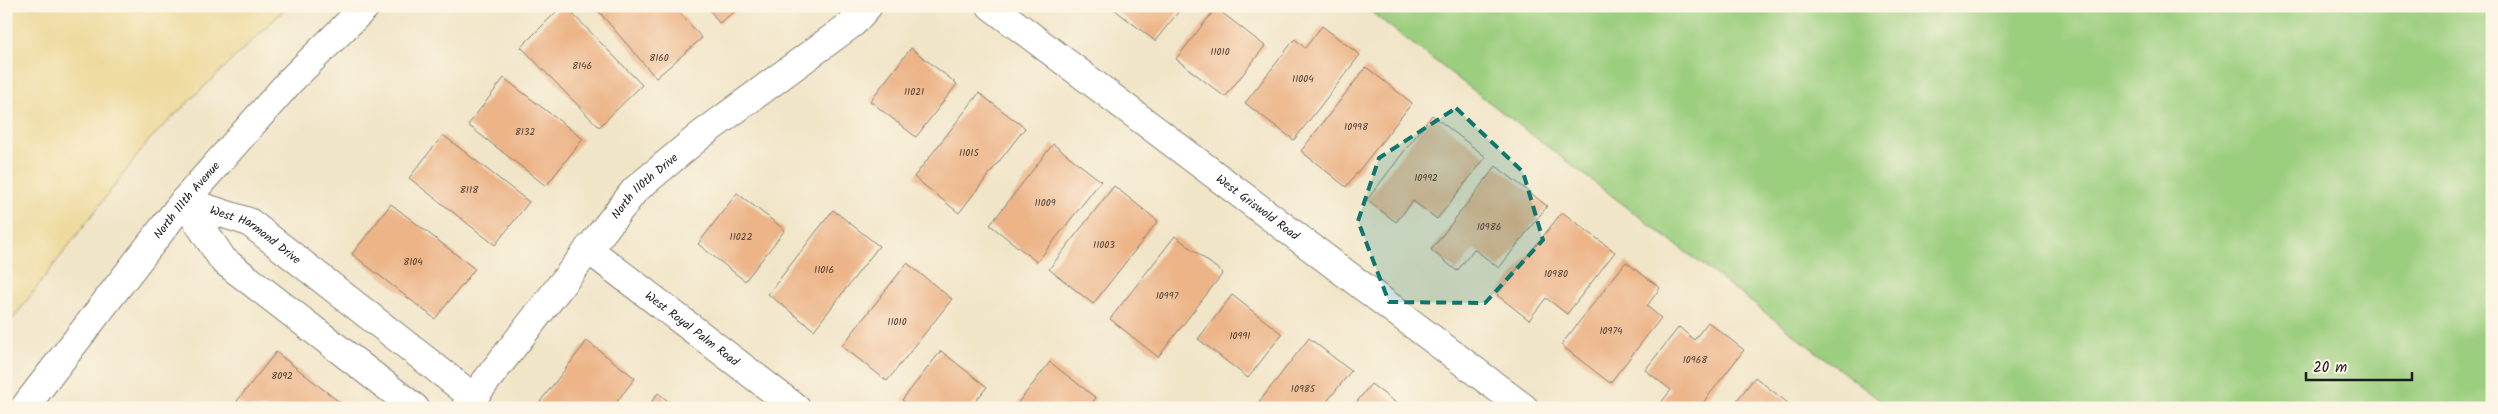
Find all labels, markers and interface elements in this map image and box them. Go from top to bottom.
house number: 11010 [1210,44,1230,60]
house number: 8160 [649,50,669,66]
house number: 8146 [572,58,592,74]
house number: 11004 [1292,71,1314,87]
house number: 11021 [904,84,924,100]
house number: 10998 [1344,119,1369,135]
house number: 8132 [515,124,536,140]
house number: 11015 [959,145,980,161]
street label: North 110th Drive [606,148,683,223]
street label: North 111th Avenue [149,156,225,243]
street label: West Griswold Road [1212,169,1304,245]
house number: 10992 [1414,170,1438,186]
house number: 8118 [460,182,479,198]
house number: 11009 [1034,195,1056,211]
street label: West Harmond Drive [208,201,306,269]
house number: 10986 [1477,219,1501,235]
house number: 11022 [730,229,753,245]
house number: 11003 [1093,237,1115,253]
house number: 8104 [403,254,423,270]
house number: 11016 [814,262,834,278]
house number: 10980 [1544,266,1568,282]
street label: West Royal Palm Road [641,286,744,371]
house number: 10997 [1156,288,1179,304]
house number: 11010 [887,314,907,330]
house number: 10974 [1599,323,1623,339]
house number: 10991 [1229,328,1251,344]
scale bar [2306,349,2412,381]
house number: 10968 [1683,352,1708,368]
text: 20 m [2313,356,2347,380]
house number: 8092 [271,368,293,384]
house number: 10985 [1291,381,1316,397]

